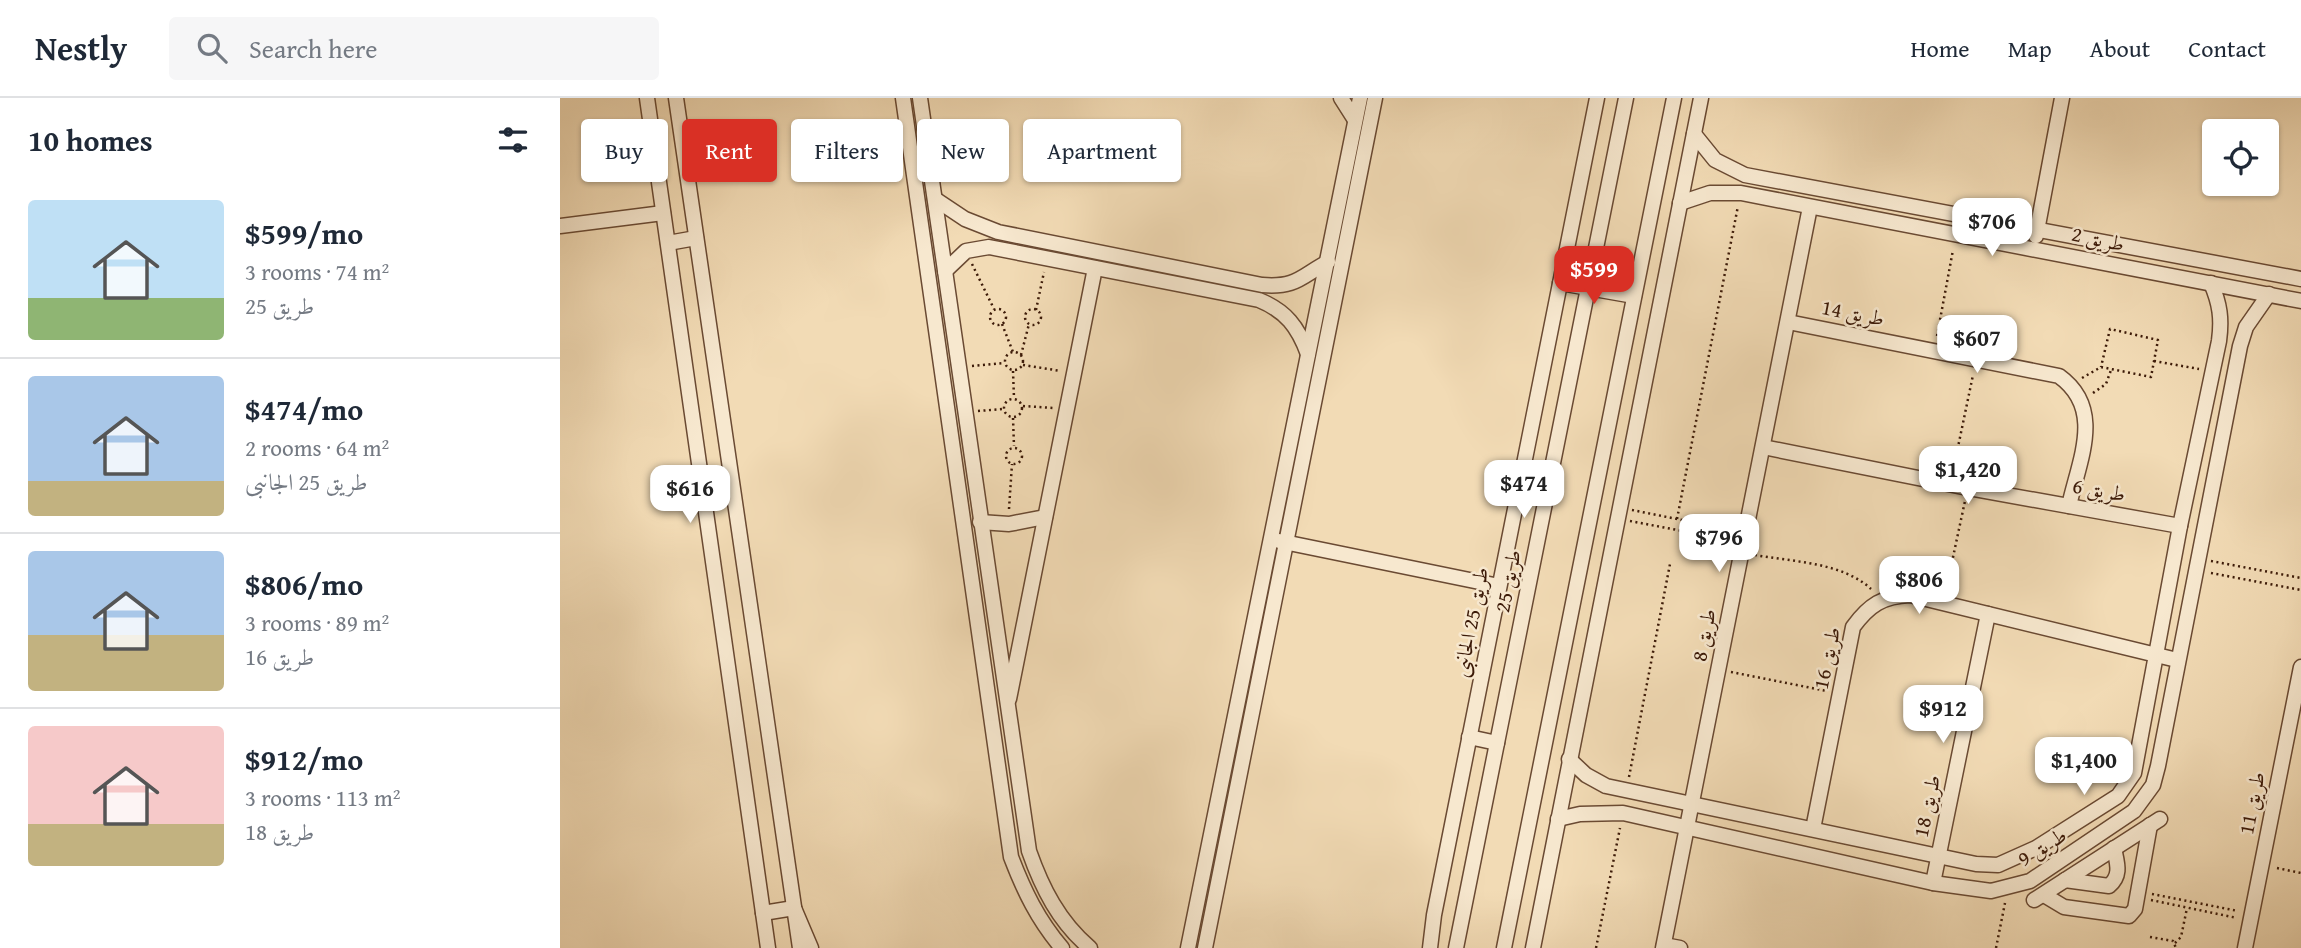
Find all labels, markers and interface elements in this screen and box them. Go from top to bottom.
search box [169,17,659,80]
text: Nestly [35,24,127,72]
icon: search [193,29,231,67]
text: Search here [249,29,377,68]
text: Home [1911,31,1970,66]
text: Map [2008,31,2052,66]
text: About [2090,31,2150,66]
text: Contact [2188,31,2266,66]
text: 10 homes [28,118,153,162]
chip: Buy [581,119,668,182]
chip: Rent [682,119,777,182]
chip: Filters [791,119,903,182]
chip: New [917,119,1009,182]
chip: Apartment [1023,119,1181,182]
map controls [2202,119,2279,196]
button: locate [2202,119,2279,196]
icon: filters [494,121,532,159]
pin: $706 [1951,198,2033,258]
text: $706 [1968,204,2016,237]
text: $599/mo [245,211,363,255]
street label: طريق 2 [2069,218,2127,259]
icon: home [84,228,168,312]
pin: $599 [1553,246,1635,306]
text: $599 [1570,252,1618,285]
text: 3 rooms · 74 m² [245,255,389,288]
text: طريق 25 [245,289,314,322]
street label: طريق 14 [1819,291,1887,334]
pin: $607 [1936,316,2018,375]
text: $607 [1953,321,2001,354]
text: $474/mo [245,387,363,431]
icon: home [84,404,168,488]
text: 2 rooms · 64 m² [245,431,389,464]
pin: $1,420 [1911,446,2025,506]
text: $1,420 [1935,452,2001,485]
pin: $474 [1483,460,1565,520]
text: طريق 25 الجانبى [245,465,368,498]
pin: $616 [649,466,731,525]
text: $474 [1500,466,1548,499]
street label: طريق 6 [2070,470,2128,509]
text: $616 [666,471,714,504]
pin: $796 [1678,514,1760,574]
text: $796 [1695,520,1743,553]
street label: طريق 25 [1486,547,1529,615]
pin: $806 [1878,556,1960,616]
text: $806/mo [245,562,363,606]
text: $806 [1895,562,1943,595]
street label: طريق 25 الجانبى [1445,564,1496,680]
icon: home [84,579,168,663]
text: 3 rooms · 89 m² [245,606,389,639]
street label: طريق 8 [1683,606,1724,664]
street label: طريق 16 [1805,624,1848,692]
text: طريق 16 [245,640,314,673]
pin: $912 [1902,686,1984,745]
text: $912 [1919,691,1967,724]
text: $912/mo [245,737,363,781]
pin: $1,400 [2027,738,2141,797]
text: $1,400 [2051,743,2117,776]
icon: home [84,754,168,838]
street label: طريق 11 [2230,769,2273,837]
street label: طريق 18 [1905,772,1948,840]
text: 3 rooms · 113 m² [245,781,400,814]
text: طريق 18 [245,815,314,848]
street label: طريق 9 [2011,819,2072,874]

